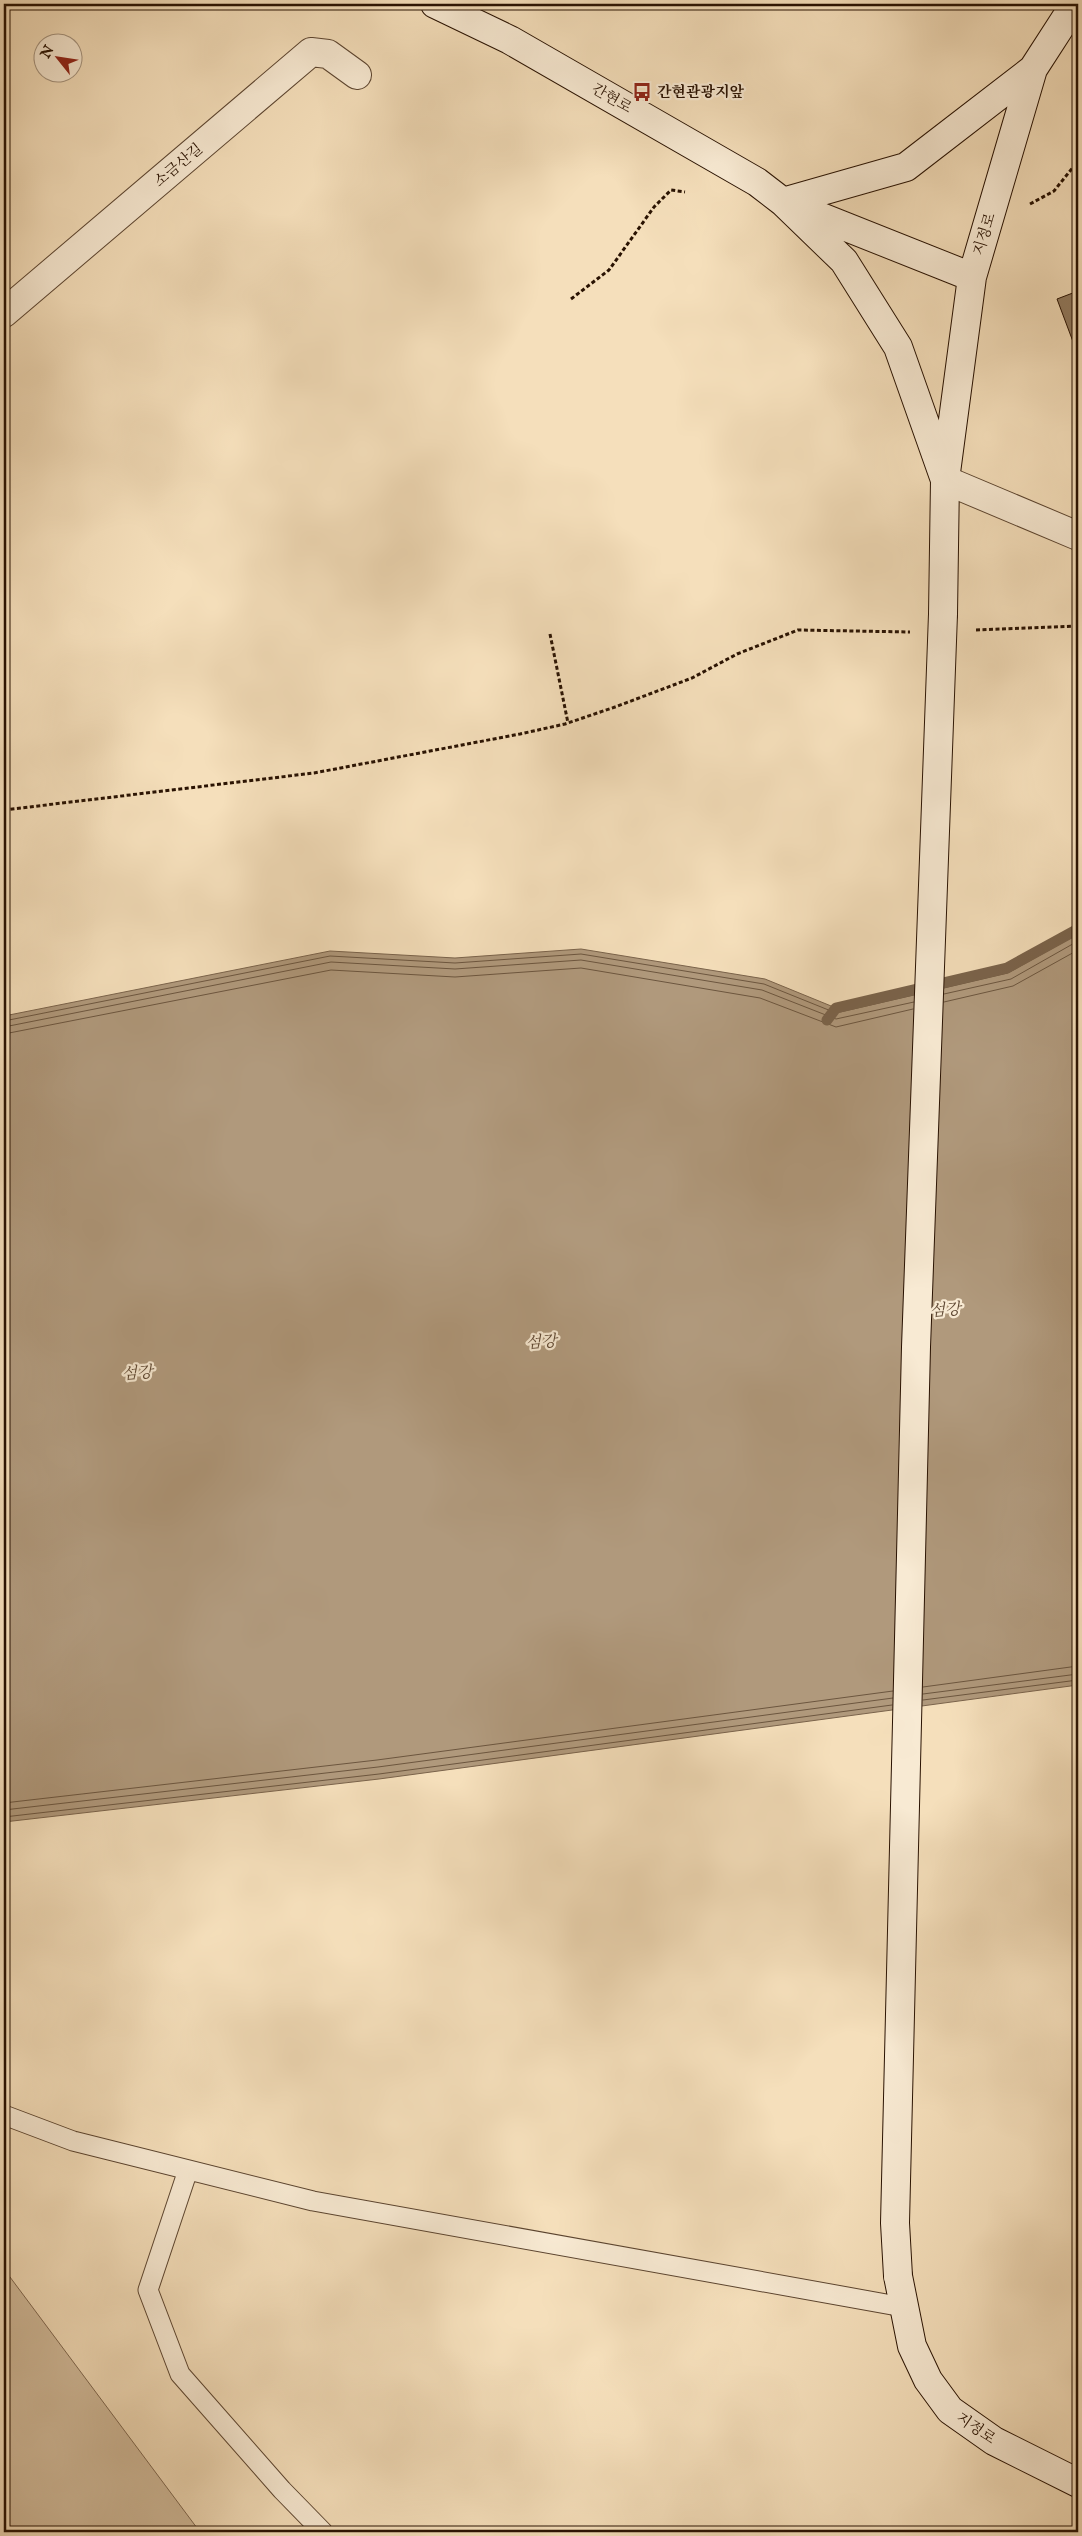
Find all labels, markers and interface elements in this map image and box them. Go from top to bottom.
north arrow [32,32,82,82]
text: N [36,42,58,63]
street label: 간현로 [588,79,636,118]
bus stop icon: 간현관광지앞 [631,81,653,103]
place label: 간현관광지앞 [657,83,744,102]
street label: 소금산길 [150,139,207,191]
street label: 지정로 [969,210,1000,258]
water label: 섬강 [929,1300,964,1322]
water label: 섬강 [525,1332,560,1354]
water label: 섬강 [121,1363,156,1385]
street label: 지정로 [952,2408,999,2449]

